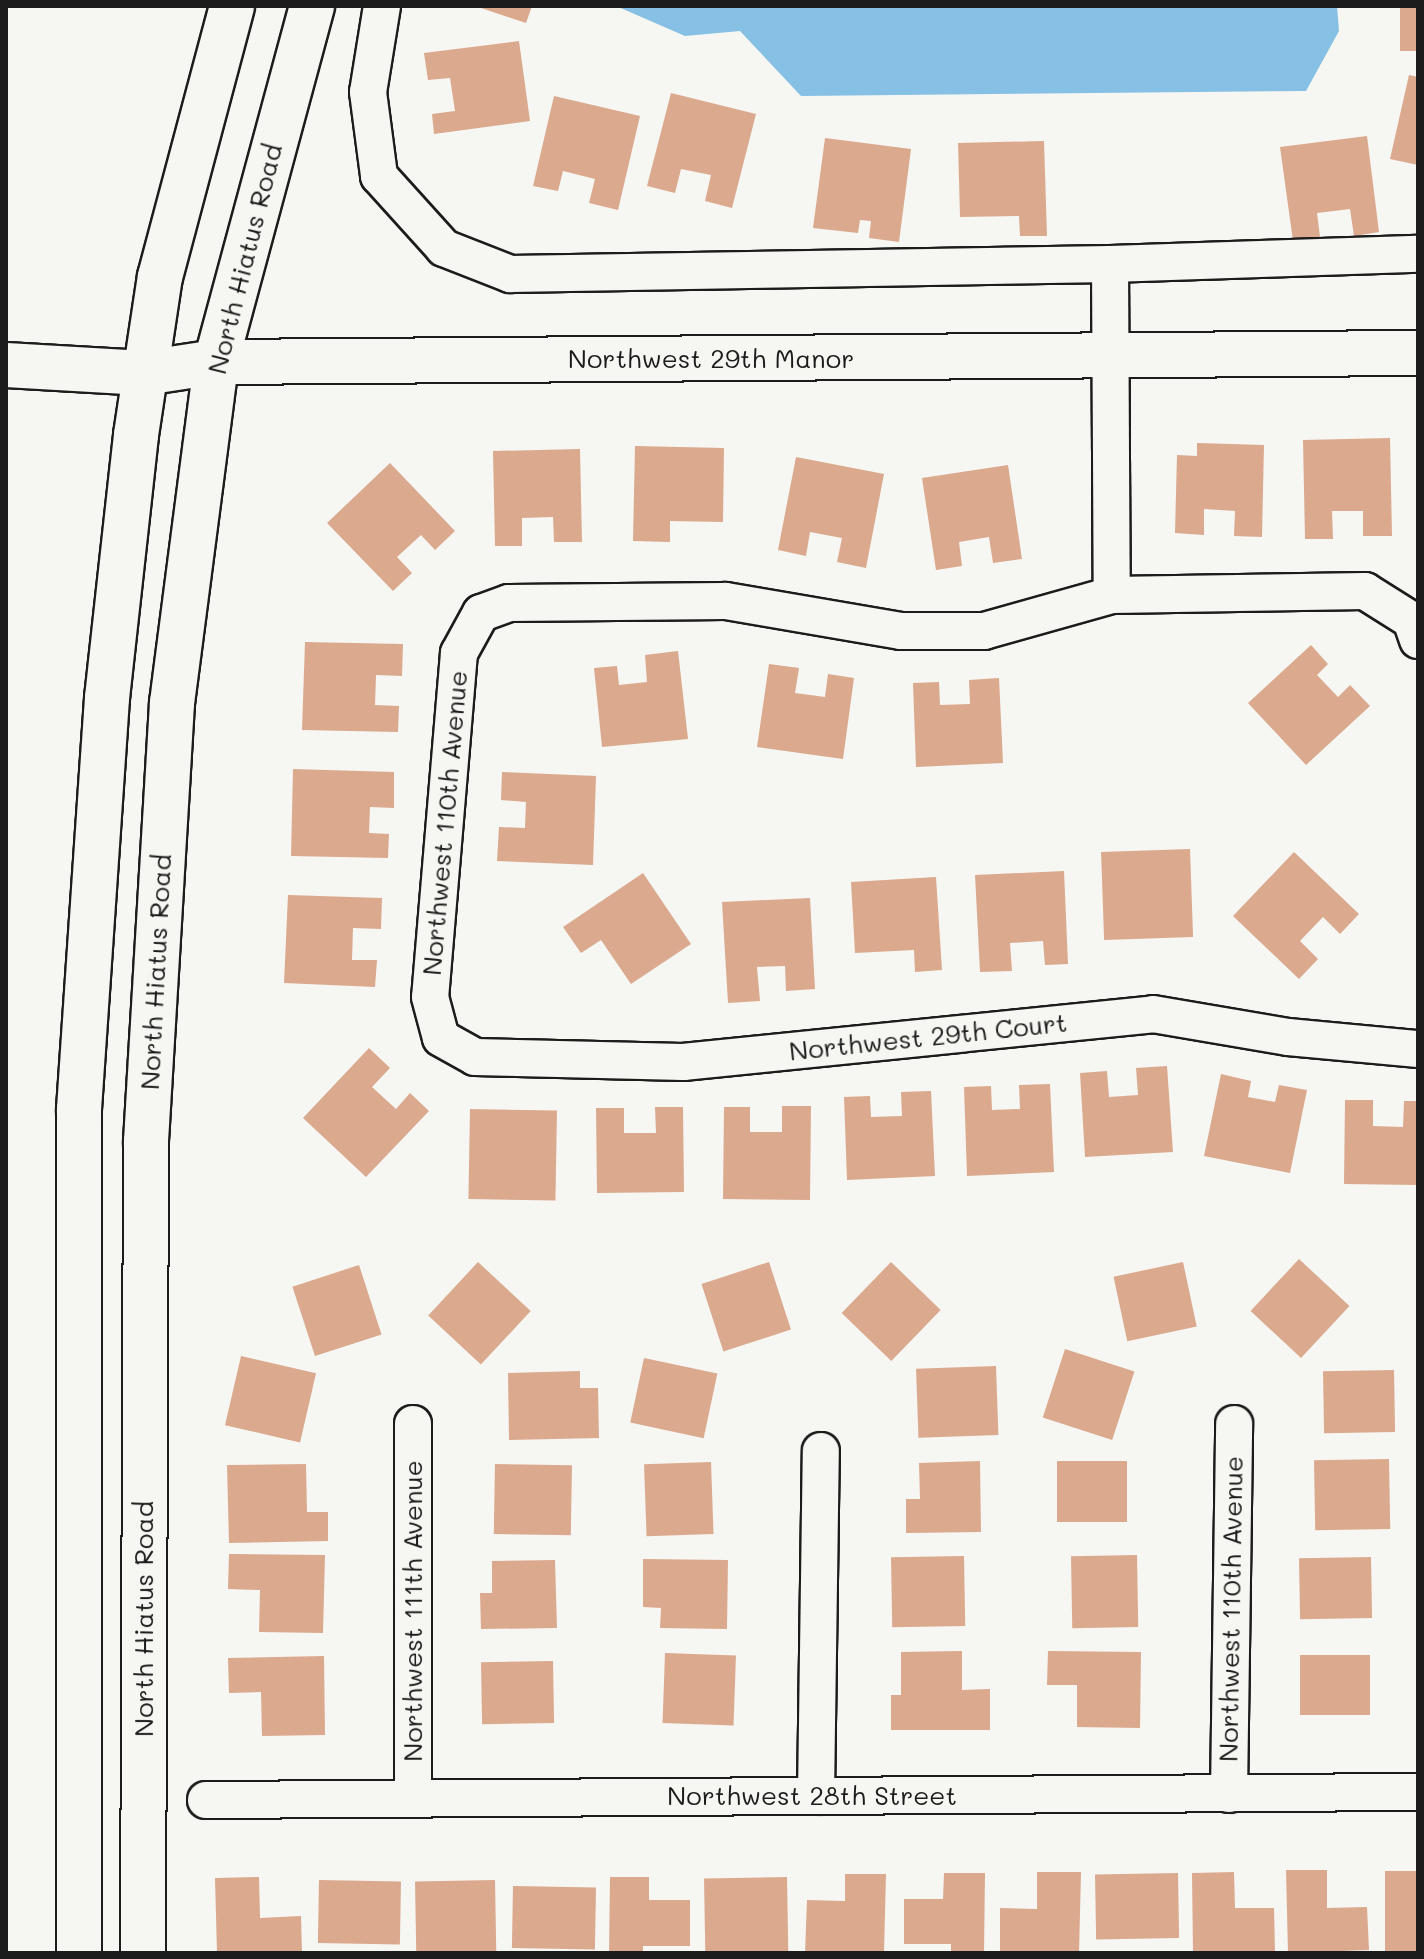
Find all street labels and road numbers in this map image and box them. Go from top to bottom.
street label: North Hiatus Road [201,141,289,377]
street label: Northwest 29th Manor [568,343,854,375]
street label: Northwest 110th Avenue [416,669,474,977]
street label: North Hiatus Road [134,853,178,1091]
street label: Northwest 29th Court [787,1007,1069,1067]
street label: Northwest 110th Avenue [1213,1456,1249,1762]
street label: Northwest 111th Avenue [397,1460,429,1762]
street label: North Hiatus Road [128,1501,160,1737]
street label: Northwest 28th Street [667,1780,957,1812]

